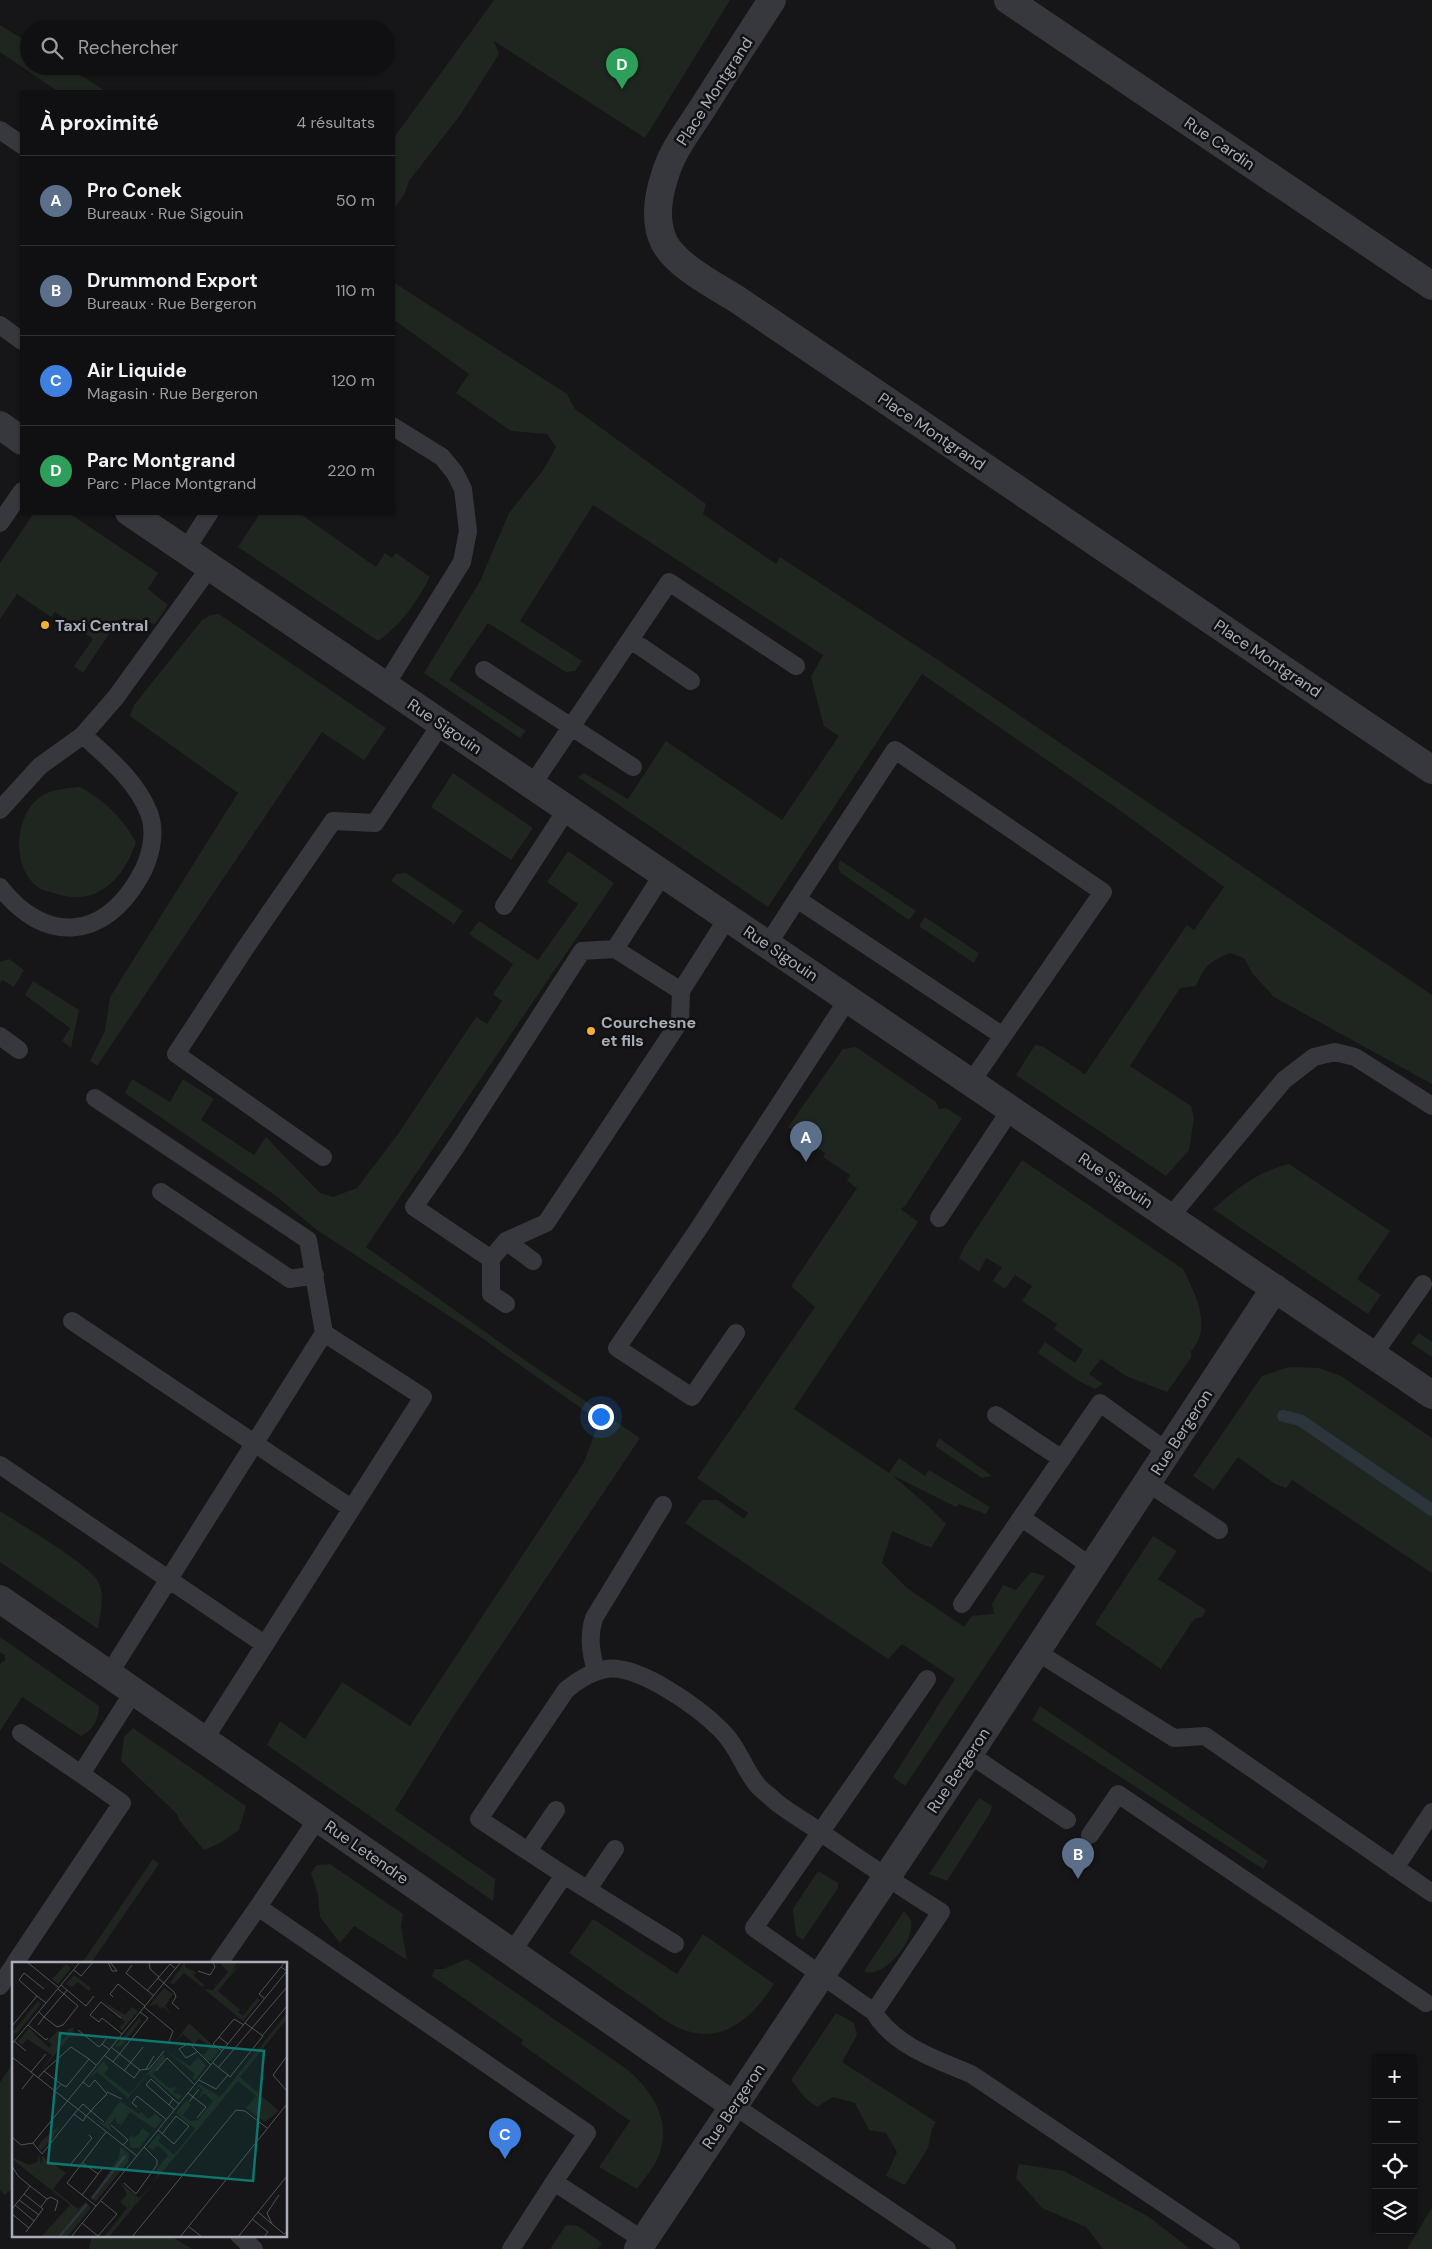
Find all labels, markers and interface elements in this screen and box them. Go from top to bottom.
search box [20,20,395,75]
street label: Place Montgrand [672,33,757,149]
icon: search [38,34,66,62]
text: Rechercher [78,35,178,60]
pin: D [606,48,638,89]
text: À proximité [40,109,159,137]
text: 4 résultats [297,112,375,133]
street label: Rue Cardin [1180,112,1259,175]
text: Pro Conek [87,178,182,203]
text: A [50,190,62,211]
text: 50 m [336,190,375,211]
text: Bureaux · Rue Sigouin [87,203,243,224]
text: Drummond Export [87,268,258,293]
text: B [51,280,61,301]
text: 110 m [336,280,375,301]
text: Bureaux · Rue Bergeron [87,293,256,314]
text: Air Liquide [87,358,187,383]
text: C [50,370,62,391]
text: 120 m [331,370,375,391]
text: Magasin · Rue Bergeron [87,383,258,404]
street label: Place Montgrand [874,388,989,475]
text: Parc Montgrand [87,448,236,473]
text: D [50,460,62,481]
text: 220 m [327,460,375,481]
text: Parc · Place Montgrand [87,473,256,494]
place label: Taxi Central [55,615,148,636]
street label: Place Montgrand [1210,615,1325,702]
marker: Taxi Central [39,619,51,631]
street label: Rue Sigouin [403,694,486,759]
street label: Rue Sigouin [739,921,822,986]
place label: Courchesne et fils [601,1012,696,1051]
marker: Courchesne et fils [585,1025,597,1037]
pin: A [790,1121,822,1162]
street label: Rue Sigouin [1074,1148,1157,1213]
street label: Rue Bergeron [1146,1385,1217,1479]
your location [588,1404,614,1430]
street label: Rue Bergeron [922,1724,995,1817]
street label: Rue Letendre [321,1816,413,1889]
pin: B [1062,1838,1094,1879]
inset map [12,1962,288,2236]
map controls [1372,2054,1417,2234]
button: + [1372,2054,1417,2099]
street label: Rue Bergeron [697,2060,770,2153]
button: − [1372,2099,1417,2144]
pin: C [489,2118,521,2159]
button: locate [1372,2144,1417,2189]
button: layers [1372,2189,1417,2234]

